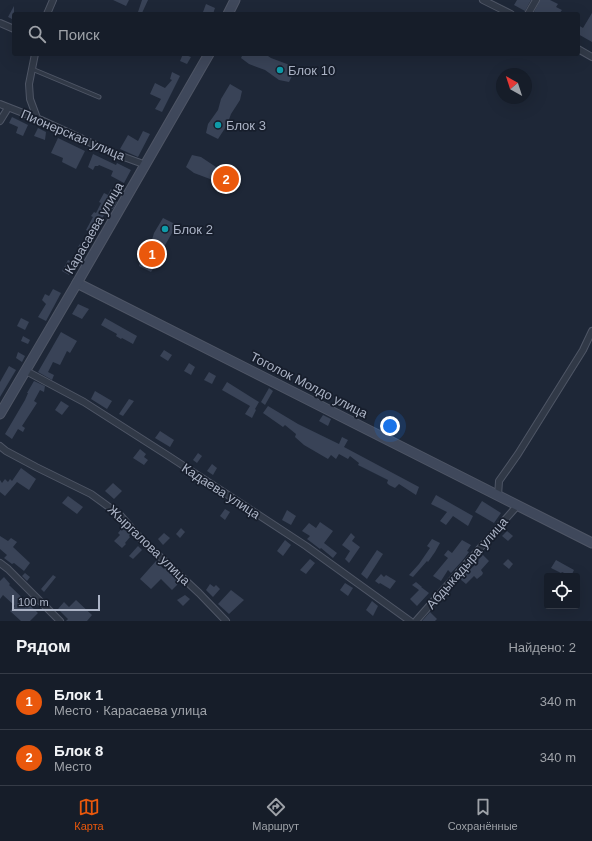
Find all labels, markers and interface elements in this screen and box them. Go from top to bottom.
search box [12,12,580,56]
icon: search [26,23,48,45]
text: Поиск [58,26,100,43]
place label: Блок 10 [288,63,335,78]
marker: Блок 10 [275,65,285,75]
north arrow [496,68,532,104]
street label: Пионерская улица [19,106,128,164]
place label: Блок 3 [226,118,266,133]
marker: Блок 3 [213,120,223,130]
pin: 2 [213,164,239,194]
street label: Карасаева улица [62,179,127,277]
place label: Блок 2 [173,222,213,237]
marker: Блок 2 [160,224,170,234]
pin: 1 [139,239,165,269]
street label: Тоголок Молдо улица [248,349,371,421]
your location [380,416,400,436]
street label: Кадаева улица [179,460,264,522]
street label: Жыргалова улица [105,502,194,589]
street label: Абдыкадыра улица [423,514,511,612]
map controls [544,573,580,609]
button: locate [544,573,580,609]
scale bar [12,593,100,612]
text: 100 m [18,596,49,608]
text: Рядом [16,637,71,656]
text: Найдено: 2 [508,640,576,655]
text: Блок 1 [54,686,103,703]
text: 1 [25,694,33,709]
text: 340 m [540,694,576,709]
text: Место · Карасаева улица [54,703,207,718]
text: Блок 8 [54,742,103,759]
text: 2 [25,750,33,765]
text: 340 m [540,750,576,765]
text: Место [54,759,92,774]
tab: Карта [74,796,104,832]
tab: Маршрут [252,796,299,832]
tab: Сохранённые [448,796,518,832]

